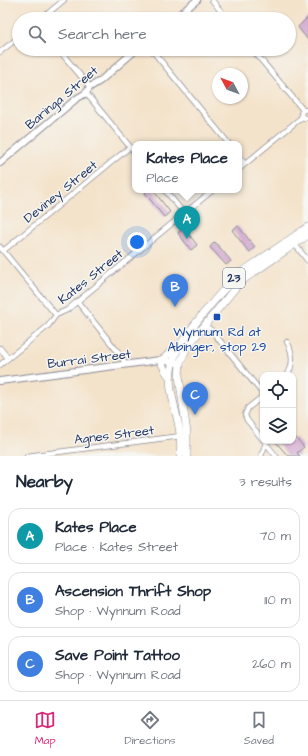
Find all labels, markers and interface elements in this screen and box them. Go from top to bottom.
search box [12,12,296,56]
icon: search [26,23,48,45]
text: Search here [58,24,147,45]
street label: Baringa Street [21,61,103,134]
north arrow [212,68,248,104]
popup [132,141,242,193]
text: Kates Place [146,148,228,169]
street label: Deviney Street [20,156,103,228]
text: Place [146,169,178,187]
pin: A [174,206,200,239]
your location [127,232,147,252]
street label: Kates Street [54,245,127,309]
road number: 23 [223,268,245,288]
pin: B [162,274,188,307]
marker: Wynnum Rd at Abinger, stop 29 [212,312,222,322]
place label: Wynnum Rd at Abinger, stop 29 [168,323,266,357]
street label: Burrai Street [46,345,133,373]
map controls [260,372,296,444]
button: locate [260,372,296,408]
pin: C [182,382,208,415]
button: layers [260,408,296,444]
street label: Agnes Street [73,421,156,450]
text: Nearby [16,470,73,494]
text: 3 results [239,473,292,491]
text: Kates Place [55,517,137,538]
text: A [26,527,34,545]
text: 70 m [259,527,291,545]
text: Place · Kates Street [55,538,178,556]
text: Ascension Thrift Shop [55,581,211,602]
text: B [25,591,35,609]
text: 110 m [264,591,291,609]
text: Shop · Wynnum Road [55,602,181,620]
text: Save Point Tattoo [55,645,180,666]
text: C [25,655,35,673]
text: 260 m [252,655,291,673]
text: Shop · Wynnum Road [55,666,181,684]
tab: Map [34,709,56,748]
tab: Directions [124,709,176,748]
tab: Saved [244,709,274,748]

